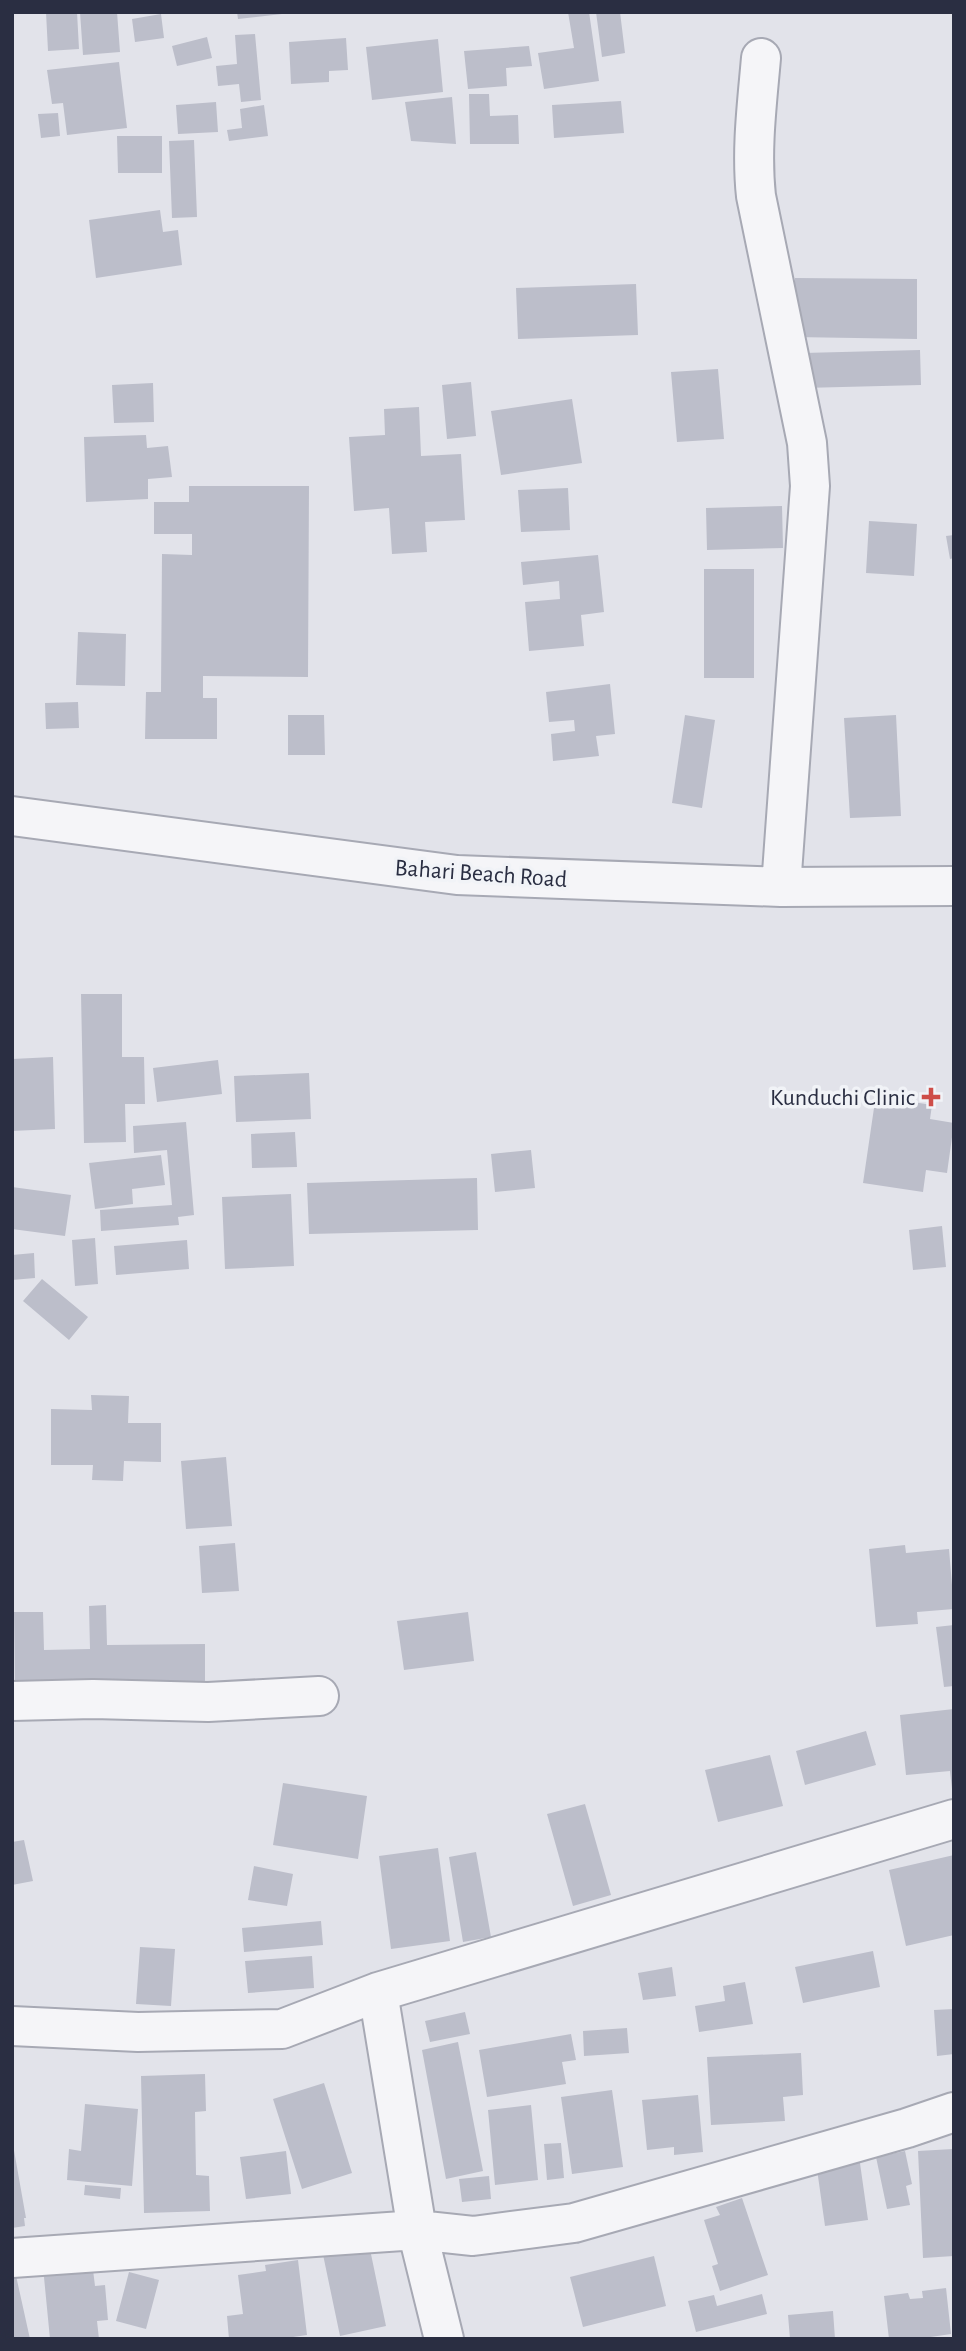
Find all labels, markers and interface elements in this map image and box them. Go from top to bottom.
street label: Bahari Beach Road [394,856,568,892]
place label: Kunduchi Clinic [770,1086,915,1110]
marker: Kunduchi Clinic [921,1087,941,1107]

